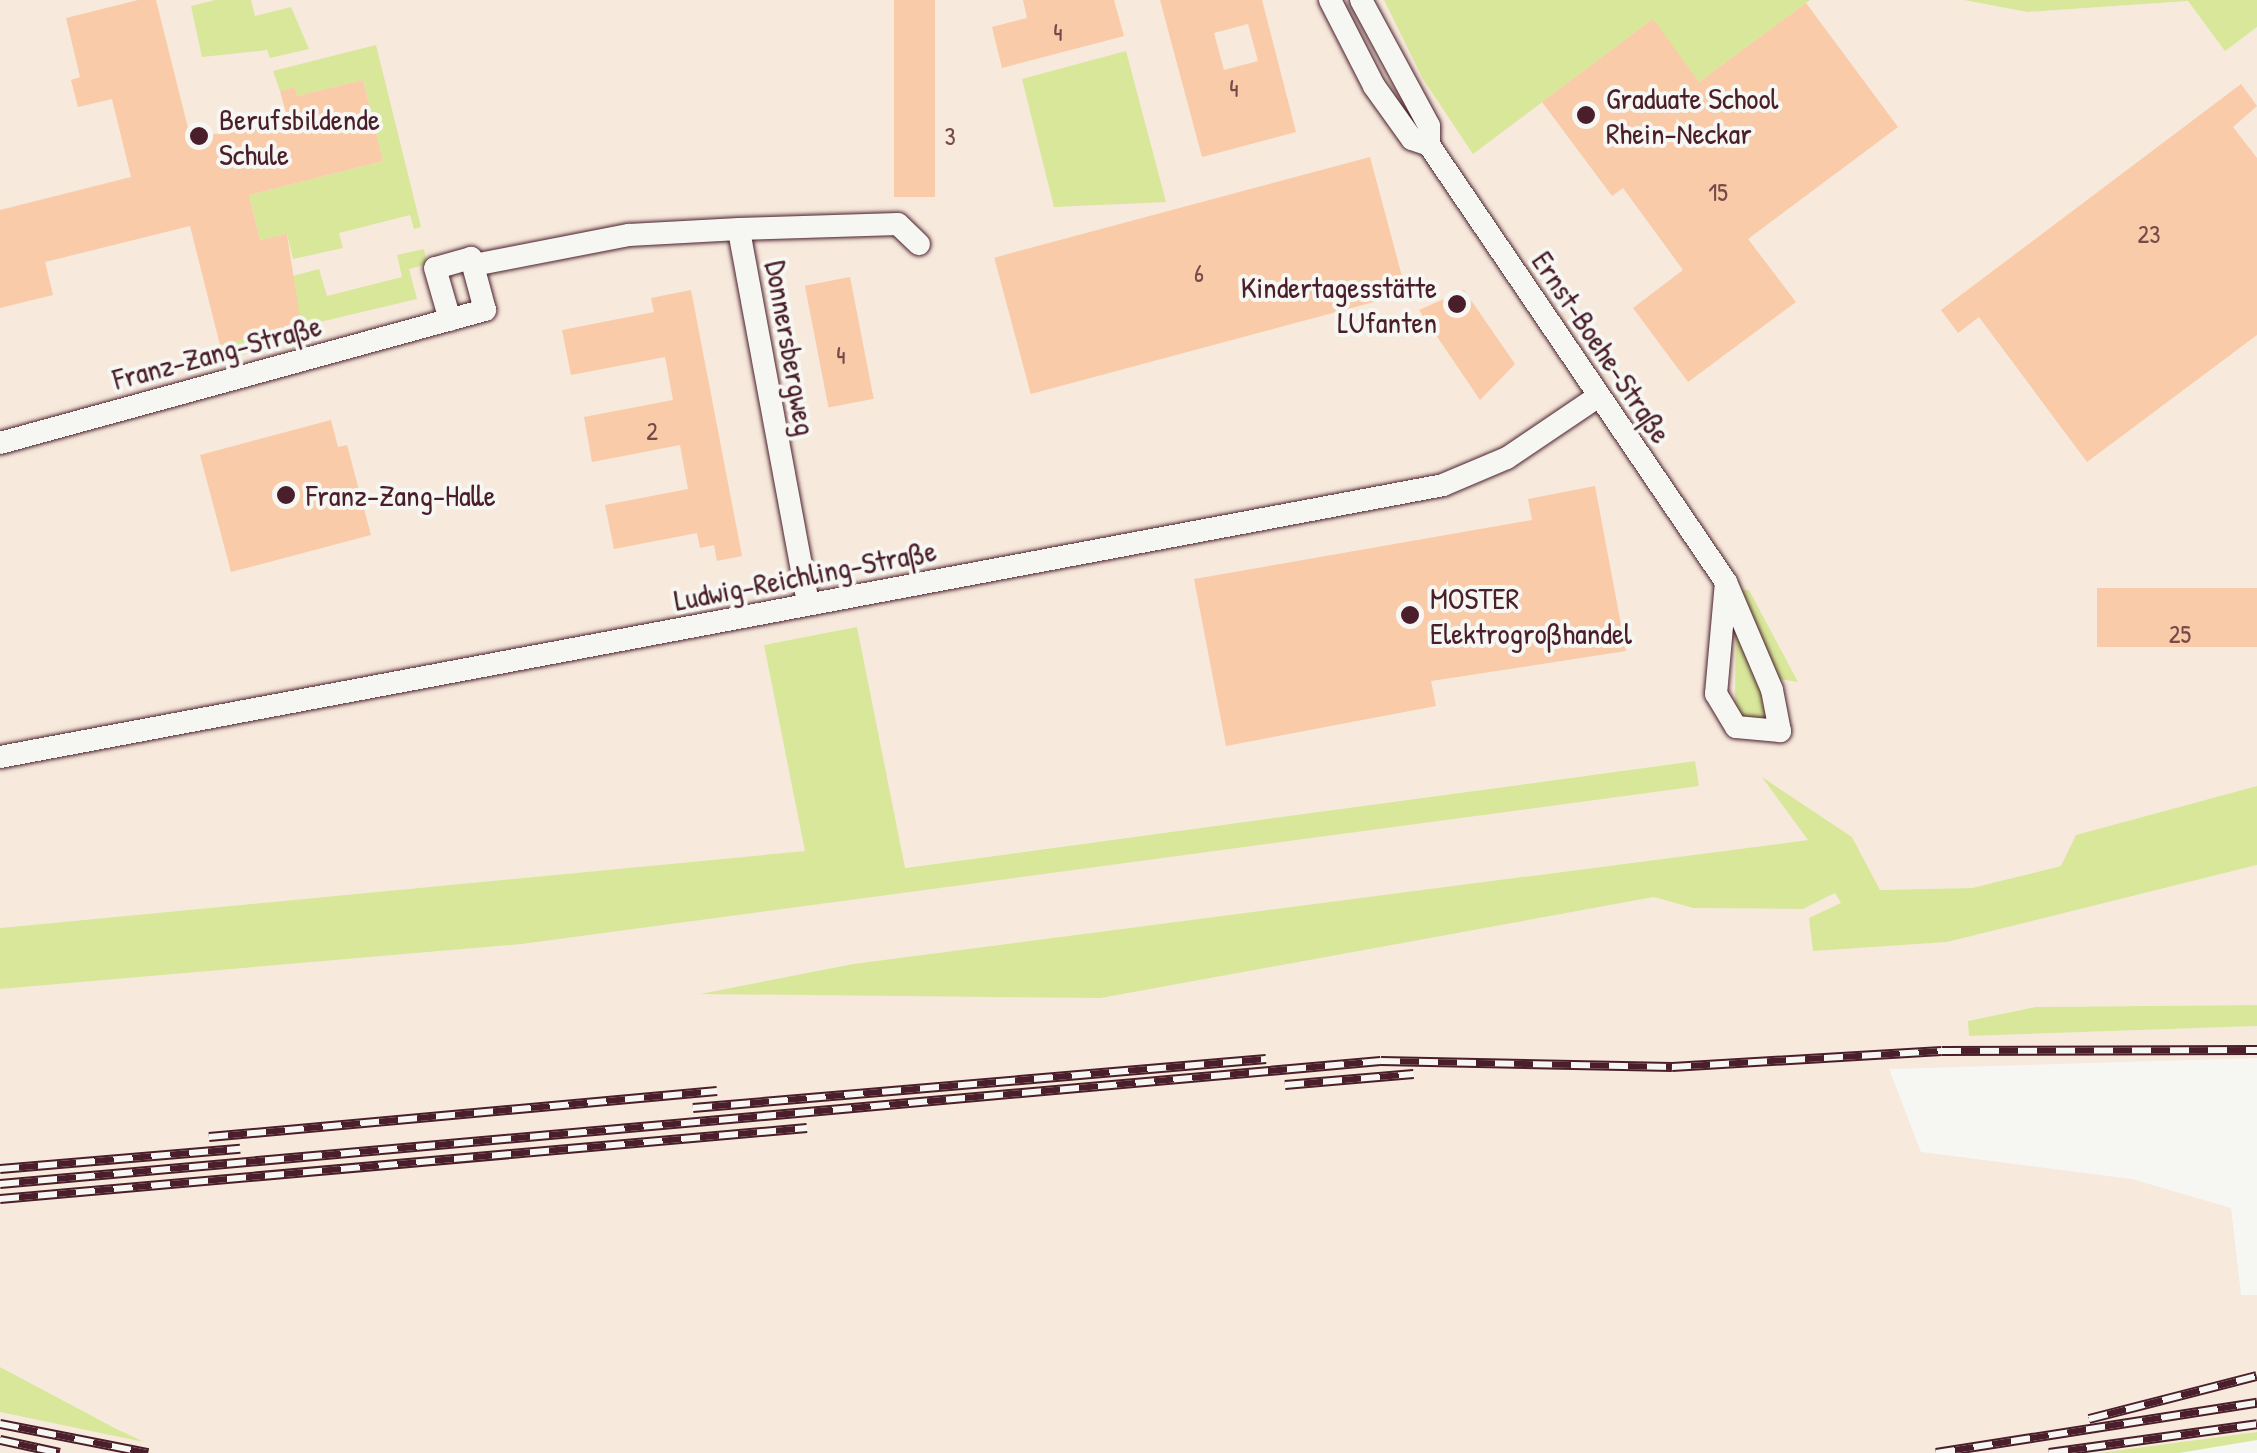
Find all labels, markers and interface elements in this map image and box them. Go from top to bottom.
house number: 4 [1053,17,1063,47]
house number: 4 [1229,73,1239,103]
place label: Graduate School Rhein-Neckar [1606,80,1778,150]
place label: Berufsbildende Schule [219,101,380,172]
marker: Graduate School Rhein-Neckar [1575,104,1597,126]
house number: 3 [944,121,956,151]
marker: Berufsbildende Schule [188,125,210,147]
house number: 15 [1708,177,1728,207]
house number: 23 [2138,219,2160,249]
street label: Ernst-Boehe-Straße [1525,244,1679,450]
street label: Donnersbergweg [758,258,824,438]
house number: 6 [1194,258,1204,288]
place label: Kindertagesstätte LUfanten [1241,269,1437,340]
marker: Kindertagesstätte LUfanten [1446,293,1468,315]
street label: Franz-Zang-Straße [109,307,325,397]
house number: 4 [836,340,846,370]
house number: 2 [646,416,658,446]
place label: Franz-Zang-Halle [306,477,496,513]
marker: Franz-Zang-Halle [275,484,297,506]
street label: Ludwig-Reichling-Straße [671,532,939,618]
place label: MOSTER Elektrogroßhandel [1430,580,1632,650]
marker: MOSTER Elektrogroßhandel [1399,604,1421,626]
house number: 25 [2169,619,2191,649]

